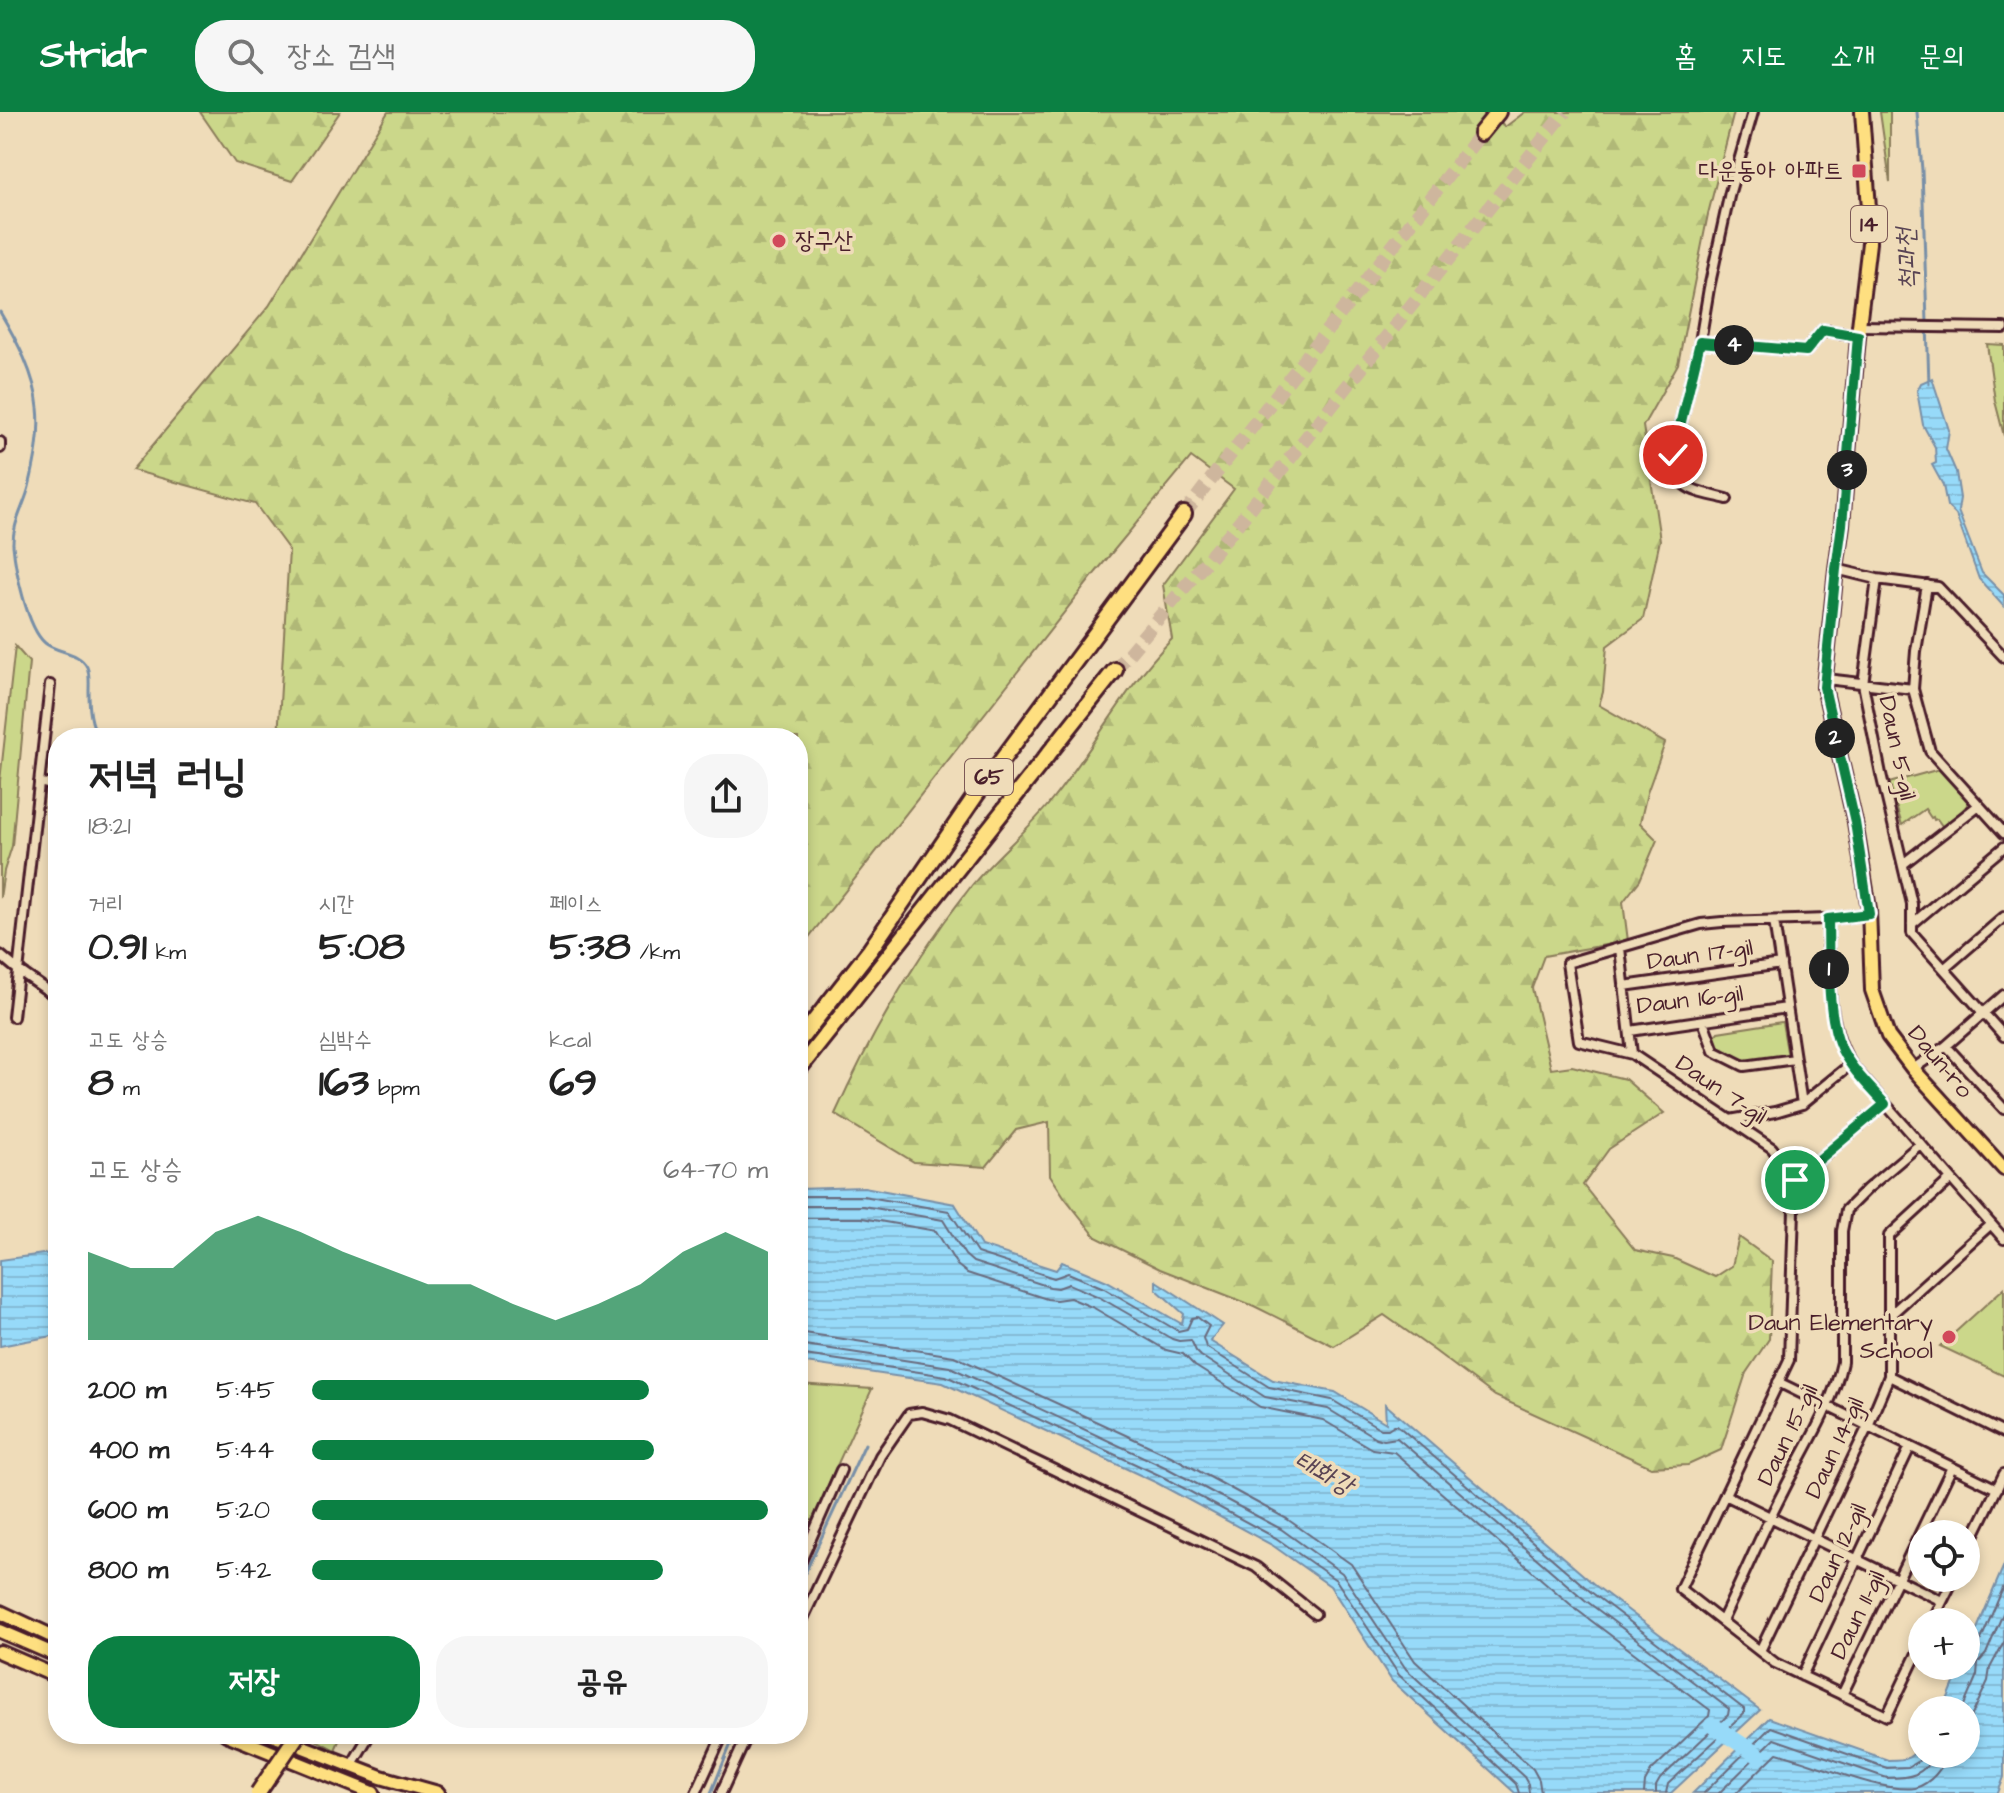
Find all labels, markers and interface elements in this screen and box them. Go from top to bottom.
search box [195,20,755,92]
text: Stridr [40,30,147,82]
icon: search [223,34,267,78]
text: 장소 검색 [287,35,396,77]
text: 홈 [1674,37,1697,76]
text: 지도 [1741,37,1786,76]
text: 소개 [1830,37,1875,76]
text: 문의 [1919,37,1964,76]
place label: 다운동아 아파트 [1698,154,1843,188]
marker: 다운동아 아파트 [1850,162,1868,180]
road number: 14 [1851,206,1887,242]
place label: 장구산 [795,224,853,258]
water label: 척과천 [1887,224,1927,291]
marker: 장구산 [770,232,788,250]
pin: 4 [1714,325,1754,365]
text: 4 [1727,329,1741,360]
pin [1639,421,1707,489]
icon: check [1651,433,1695,477]
pin: 3 [1827,450,1867,490]
text: 3 [1841,454,1853,485]
street label: Daun 5-gil [1868,693,1925,803]
pin: 2 [1815,718,1855,758]
text: 2 [1829,722,1841,753]
text: 저녁 러닝 [88,747,247,808]
button: share [684,754,768,838]
road number: 65 [965,759,1013,795]
text: 18:21 [88,808,131,844]
text: 거리 [88,889,123,920]
text: 시간 [319,889,354,920]
text: 페이스 [549,889,602,920]
text: 0.91 [88,920,147,975]
text: 5:08 [319,920,405,975]
text: 5:38 [549,920,631,975]
street label: Daun 17-gil [1645,931,1755,980]
text: km [147,937,186,968]
text: /km [631,937,680,968]
pin: 1 [1809,949,1849,989]
text: 1 [1828,953,1830,984]
street label: Daun 16-gil [1635,977,1745,1024]
street label: Daun-ro [1899,1018,1981,1106]
text: 고도 상승 [88,1025,168,1056]
text: 심박수 [319,1025,372,1056]
text: kcal [549,1025,591,1056]
street label: Daun 7-gil [1668,1047,1773,1134]
text: 8 [88,1056,114,1111]
text: 163 [319,1056,369,1111]
text: 69 [549,1056,597,1111]
text: m [114,1073,140,1104]
text: bpm [369,1073,420,1104]
pin [1761,1146,1829,1214]
text: 고도 상승 [88,1152,182,1188]
text: 64–70 m [663,1152,768,1188]
icon: arrive [1773,1158,1817,1202]
place label: Daun Elementary School [1748,1306,1933,1368]
marker: Daun Elementary School [1940,1328,1958,1346]
text: 200 m [88,1372,166,1408]
text: 5:45 [216,1372,275,1408]
street label: Daun 15-gil [1749,1379,1828,1492]
street label: Daun 14-gil [1797,1392,1874,1505]
text: 400 m [88,1432,169,1468]
text: 5:44 [216,1432,274,1468]
water label: 태화강 [1288,1442,1363,1505]
text: 600 m [88,1492,168,1528]
text: 5:20 [216,1492,270,1528]
street label: Daun 12-gil [1800,1498,1877,1608]
map controls [1908,1520,1980,1768]
button: locate [1908,1520,1980,1592]
text: 800 m [88,1552,168,1588]
text: 5:42 [216,1552,271,1588]
street label: Daun 11-gil [1822,1565,1895,1666]
button: + [1908,1608,1980,1680]
button: 저장 [88,1636,420,1728]
button: 공유 [436,1636,768,1728]
button: − [1908,1696,1980,1768]

